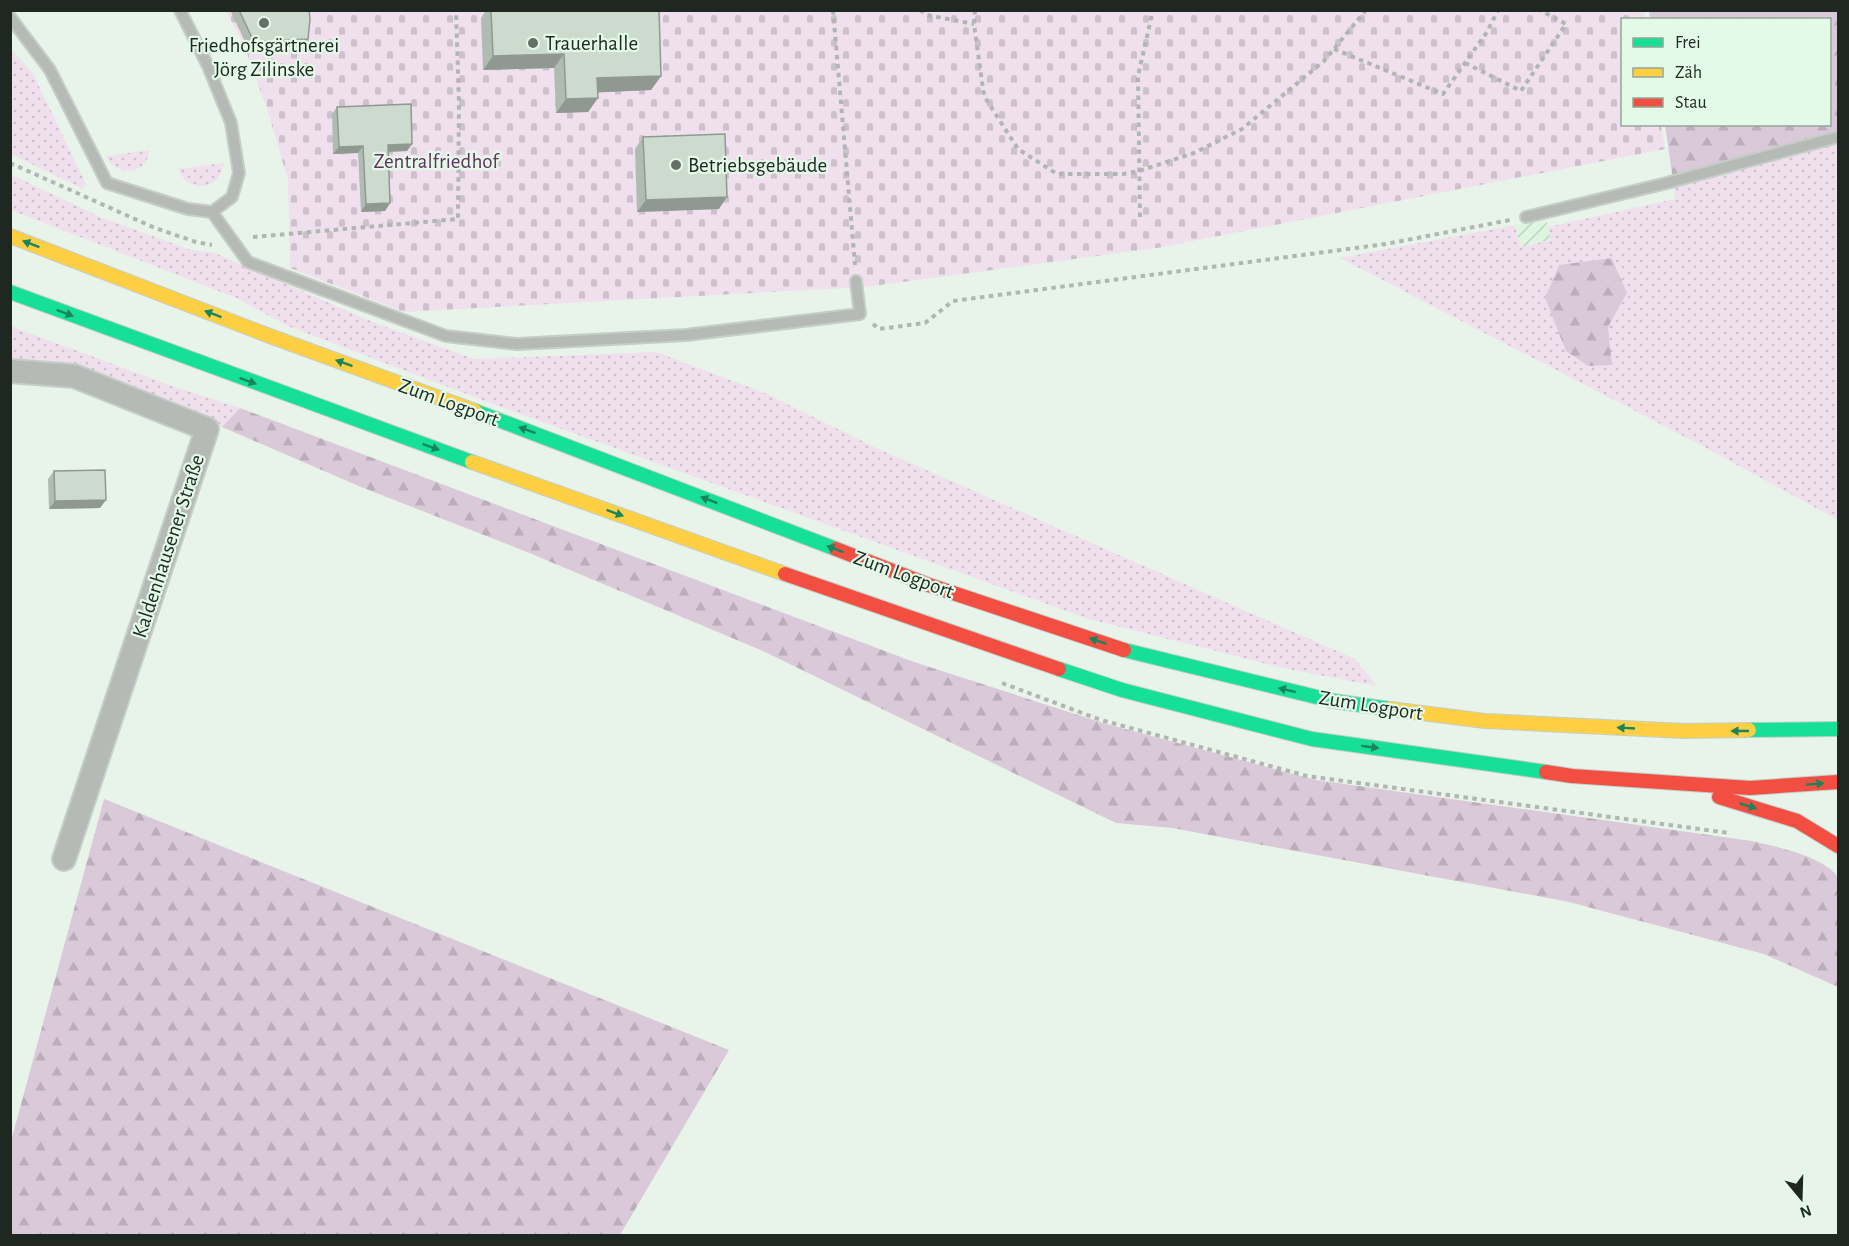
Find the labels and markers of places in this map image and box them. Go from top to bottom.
marker: Friedhofsgärtnerei Jörg Zilinske [257,16,271,30]
place label: Trauerhalle [545,33,638,54]
place label: Friedhofsgärtnerei Jörg Zilinske [189,35,339,80]
marker: Trauerhalle [526,36,540,50]
place label: Betriebsgebäude [688,155,827,176]
marker: Betriebsgebäude [669,158,683,172]

